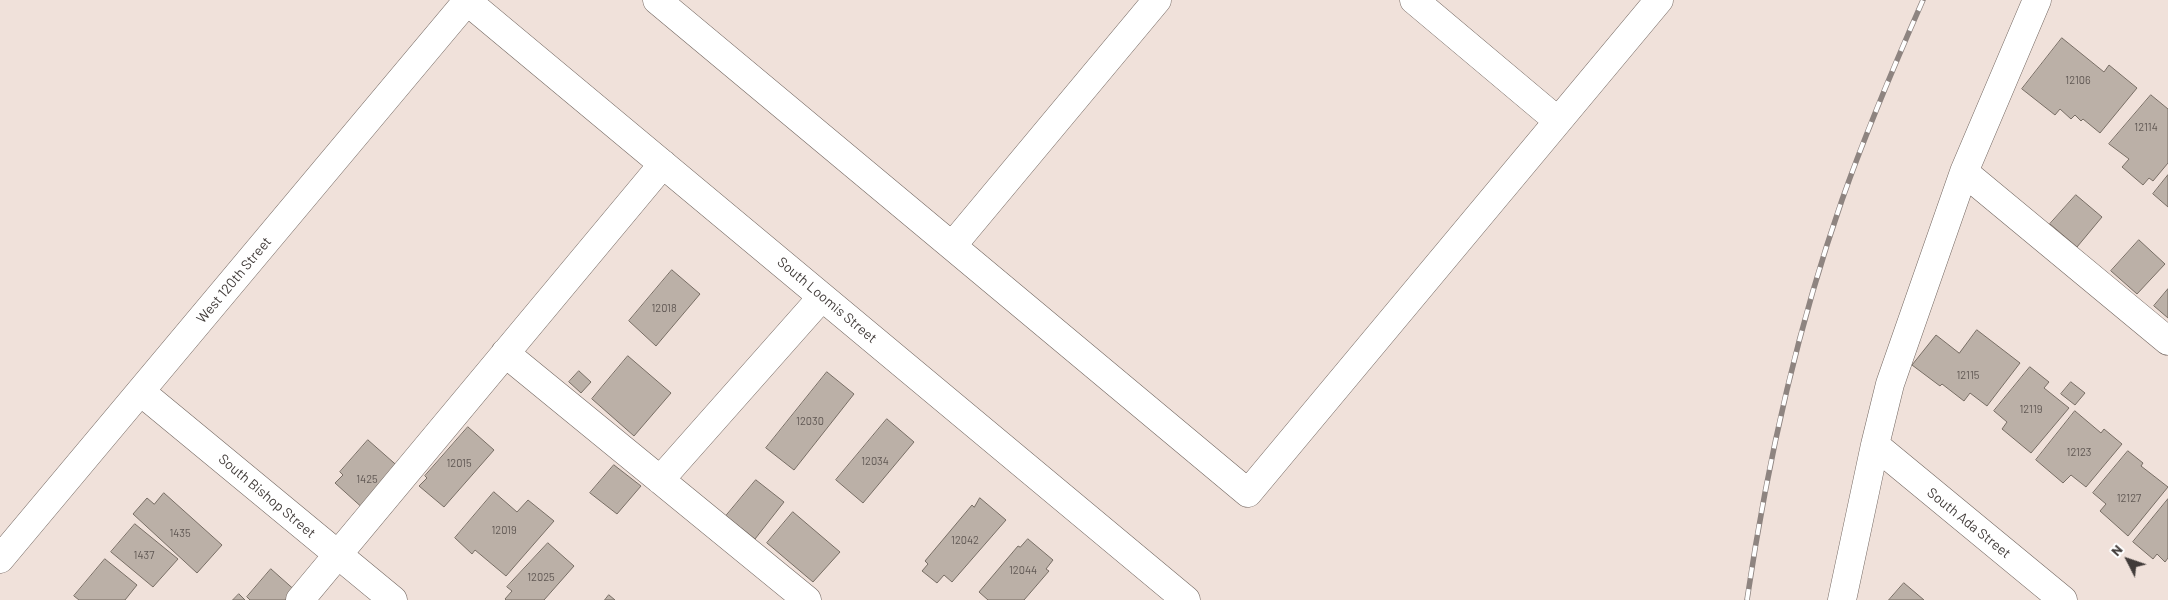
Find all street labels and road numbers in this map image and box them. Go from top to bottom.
street label: West 120th Street [193,233,275,327]
street label: South Loomis Street [774,253,880,347]
street label: South Bishop Street [215,450,319,542]
street label: South Ada Street [1924,484,2014,562]

